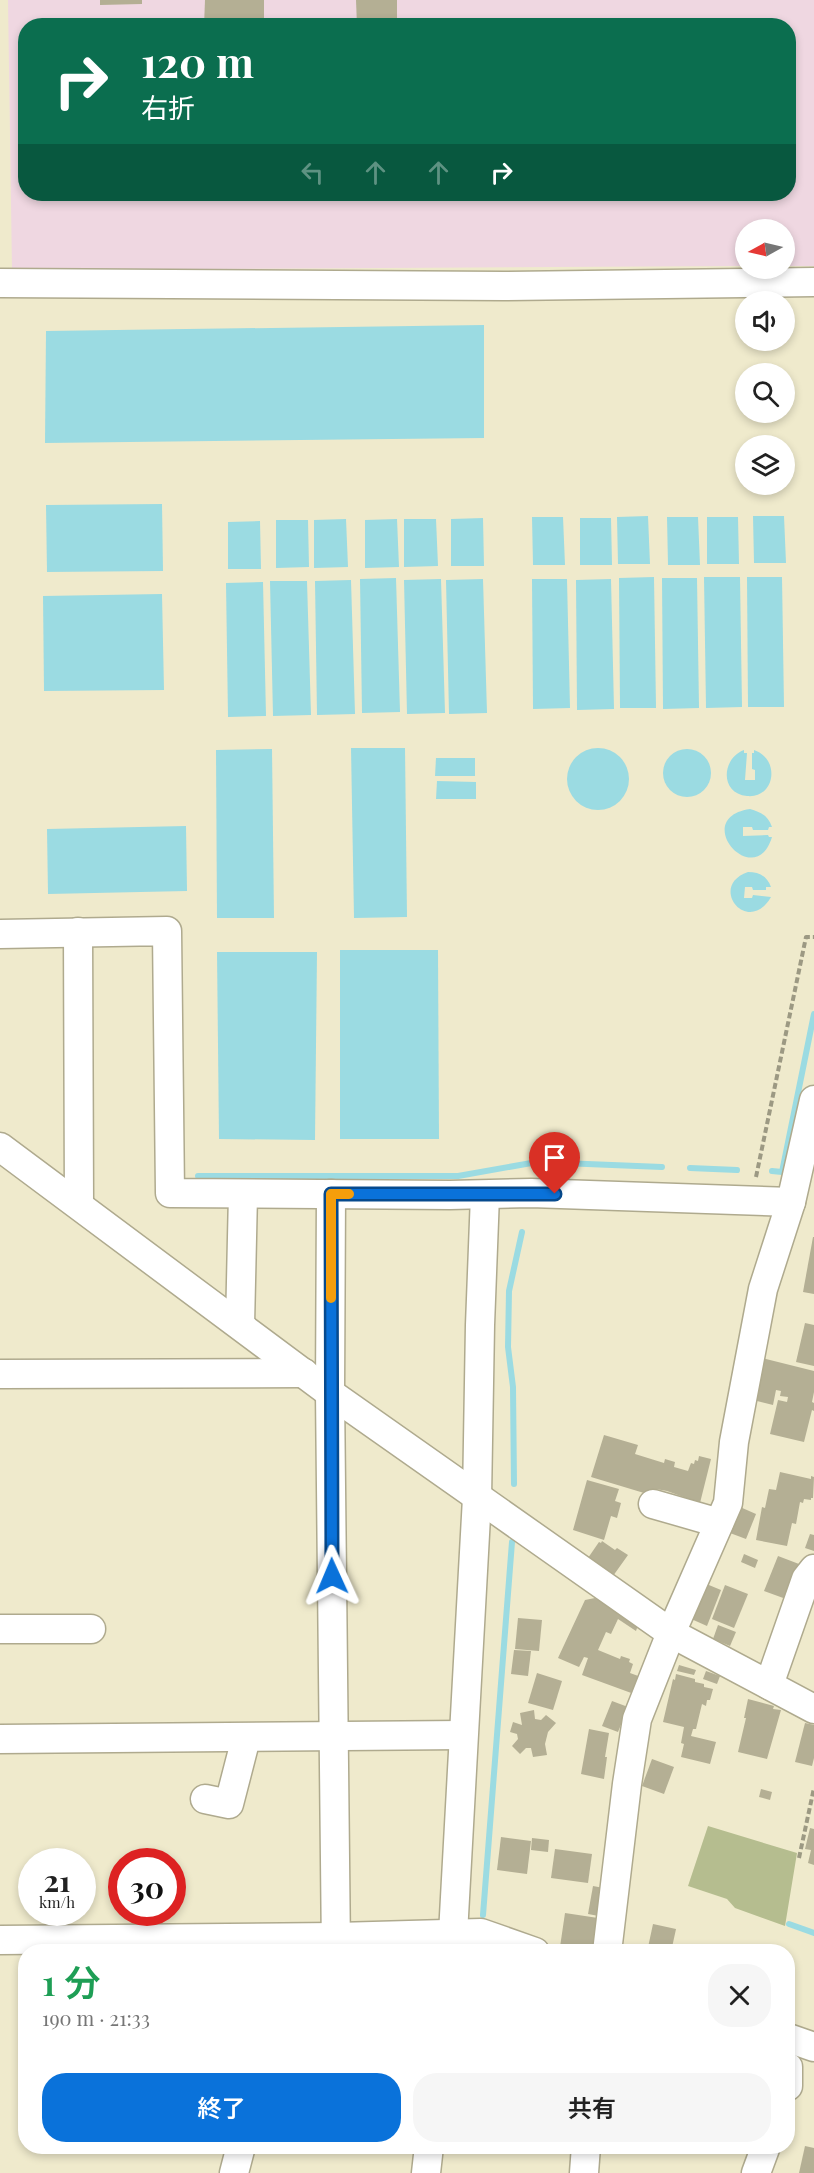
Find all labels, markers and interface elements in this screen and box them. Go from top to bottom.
text: 120 m [141,33,254,89]
icon: right [42,42,120,120]
text: 右折 [141,89,195,125]
icon: left [296,156,329,189]
icon: ahead [359,156,392,189]
icon: ahead [422,156,455,189]
icon: right [485,156,518,189]
north arrow [735,219,795,279]
map controls [735,219,795,495]
button: sound [735,291,795,351]
button: search [735,363,795,423]
button: layers [735,435,795,495]
pin [529,1132,580,1194]
icon: arrive [538,1141,571,1174]
position arrow [300,1544,364,1608]
speed limit sign: 30 [108,1848,186,1926]
text: 21 [43,1860,71,1900]
text: km/h [39,1892,75,1912]
text: 1 分 [42,1957,100,2005]
button: close [708,1964,771,2027]
text: 190 m · 21:33 [42,2004,150,2031]
button: 終了 [42,2073,401,2142]
button: 共有 [413,2073,771,2142]

